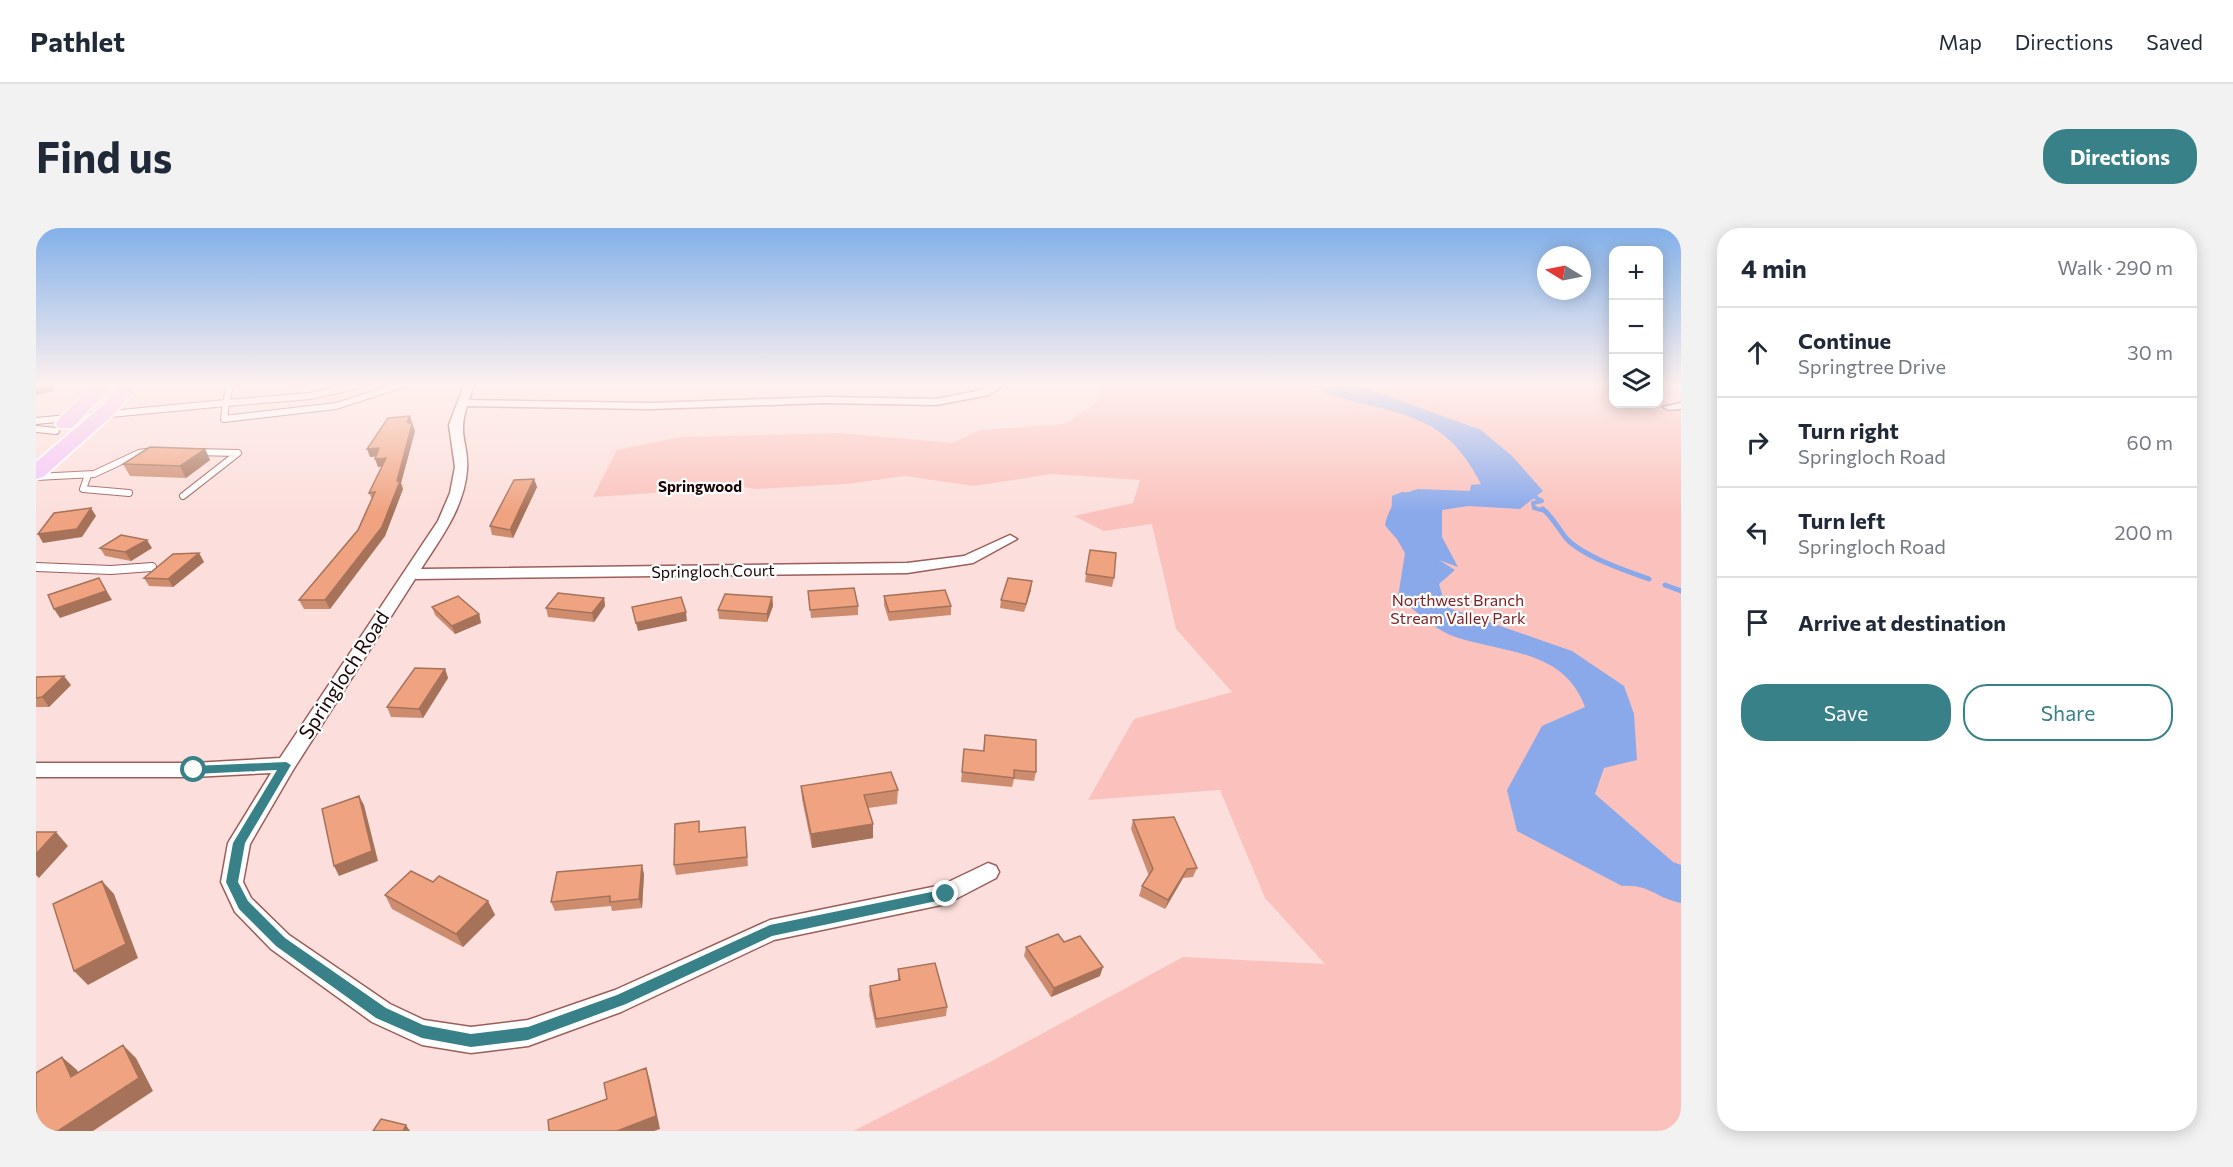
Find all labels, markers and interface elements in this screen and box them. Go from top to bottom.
text: Pathlet [30,24,125,58]
text: Map [1939,29,1982,54]
text: Directions [2015,29,2113,54]
text: Saved [2146,29,2203,54]
button: Directions [2043,129,2197,184]
text: Find us [36,130,172,182]
north arrow [1537,246,1591,300]
map controls [1609,246,1663,408]
button: + [1609,246,1663,300]
text: 4 min [1741,252,1807,283]
text: Walk · 290 m [2057,255,2173,279]
button: − [1609,300,1663,354]
text: Continue [1798,327,1891,354]
icon: ahead [1741,336,1774,369]
text: 30 m [2127,340,2173,364]
button: layers [1609,354,1663,408]
text: Springtree Drive [1798,354,1946,378]
text: Turn right [1798,417,1899,444]
icon: right [1741,426,1774,459]
text: 60 m [2127,430,2173,454]
text: Springloch Road [1798,444,1946,468]
district label: Springwood [658,477,742,495]
text: Turn left [1798,507,1885,534]
icon: left [1741,516,1774,549]
text: 200 m [2115,520,2173,544]
text: Springloch Road [1798,534,1946,558]
street label: Springloch Court [651,560,775,581]
park label: Northwest Branch Stream Valley Park [1390,590,1526,627]
street label: Springloch Road [293,606,394,743]
icon: arrive [1741,606,1774,639]
text: Arrive at destination [1798,609,2006,636]
button: Save [1741,684,1951,741]
button: Share [1963,684,2173,741]
route start [180,756,206,782]
route end [932,880,958,906]

